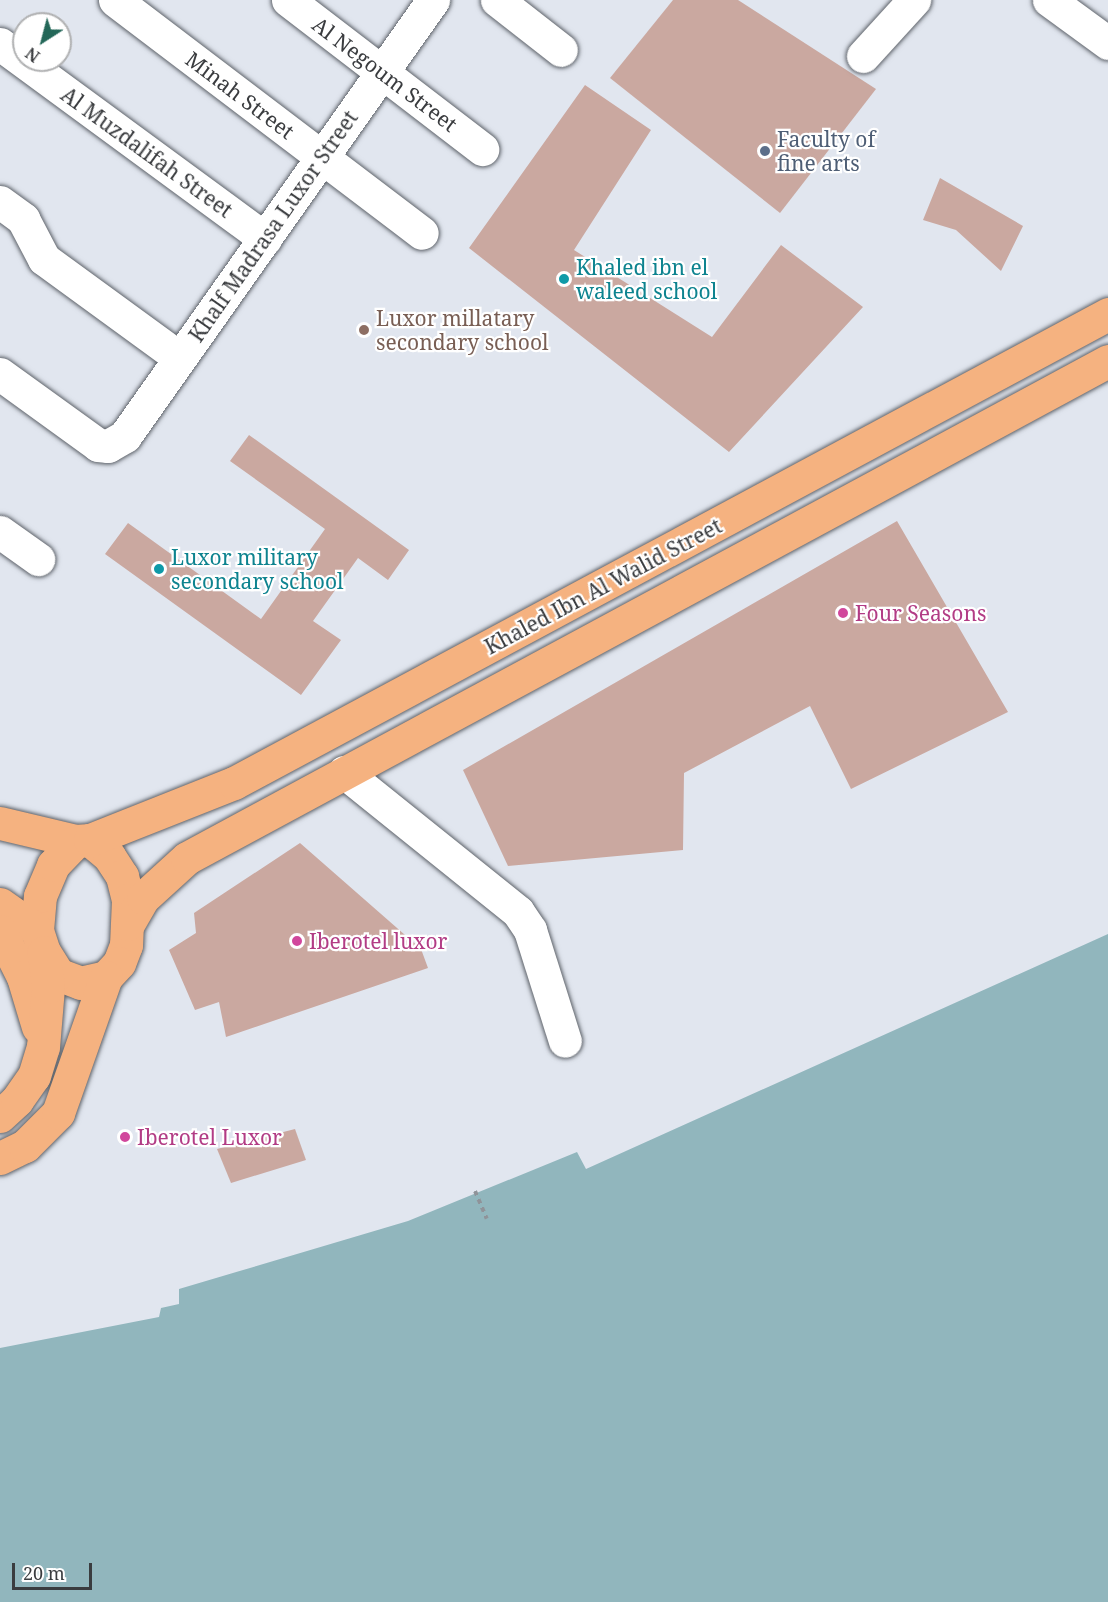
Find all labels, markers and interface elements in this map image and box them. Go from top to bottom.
street label: Al Negoum Street [308,11,462,137]
north arrow [12,12,72,72]
text: N [21,42,44,68]
street label: Minah Street [181,46,299,144]
street label: Al Muzdalifah Street [56,81,238,223]
street label: Khalf Madrasa Luxor Street [183,105,363,347]
place label: Faculty of fine arts [777,126,875,176]
marker: Faculty of fine arts [758,144,772,158]
place label: Khaled ibn el waleed school [576,254,717,304]
marker: Khaled ibn el waleed school [557,272,571,286]
place label: Luxor millatary secondary school [376,305,549,355]
marker: Luxor millatary secondary school [357,323,371,337]
street label: Khaled Ibn Al Walid Street [480,513,726,659]
place label: Luxor military secondary school [171,544,344,594]
marker: Luxor military secondary school [152,562,166,576]
place label: Four Seasons [855,600,986,626]
marker: Four Seasons [836,606,850,620]
place label: Iberotel luxor [309,928,447,954]
marker: Iberotel luxor [290,934,304,948]
place label: Iberotel Luxor [137,1124,282,1150]
marker: Iberotel Luxor [118,1130,132,1144]
scale bar [15,1551,94,1589]
text: 20 m [23,1561,65,1585]

